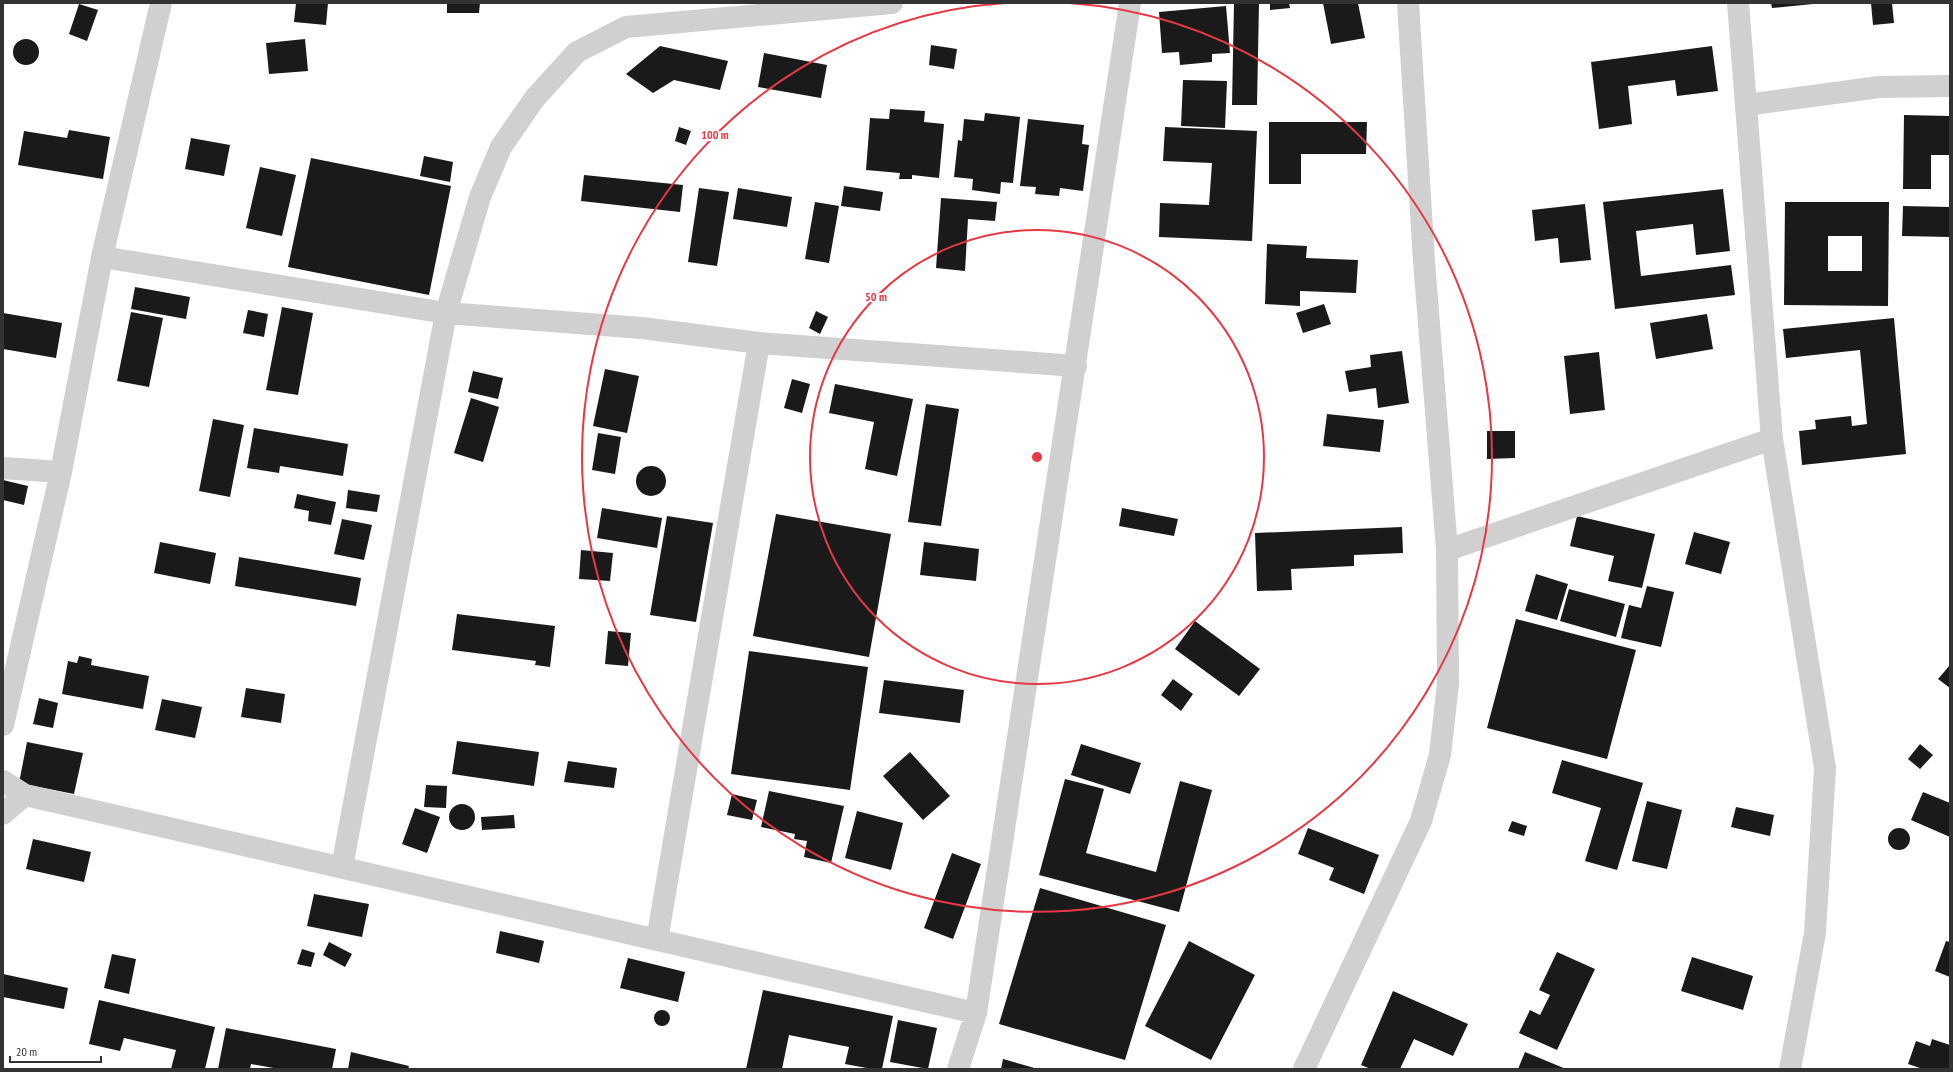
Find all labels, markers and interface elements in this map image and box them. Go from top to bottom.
text: 100 m [701,127,729,142]
text: 50 m [865,289,887,304]
centre of rings [1030,450,1044,464]
scale bar [10,1038,101,1064]
text: 20 m [16,1044,37,1059]

